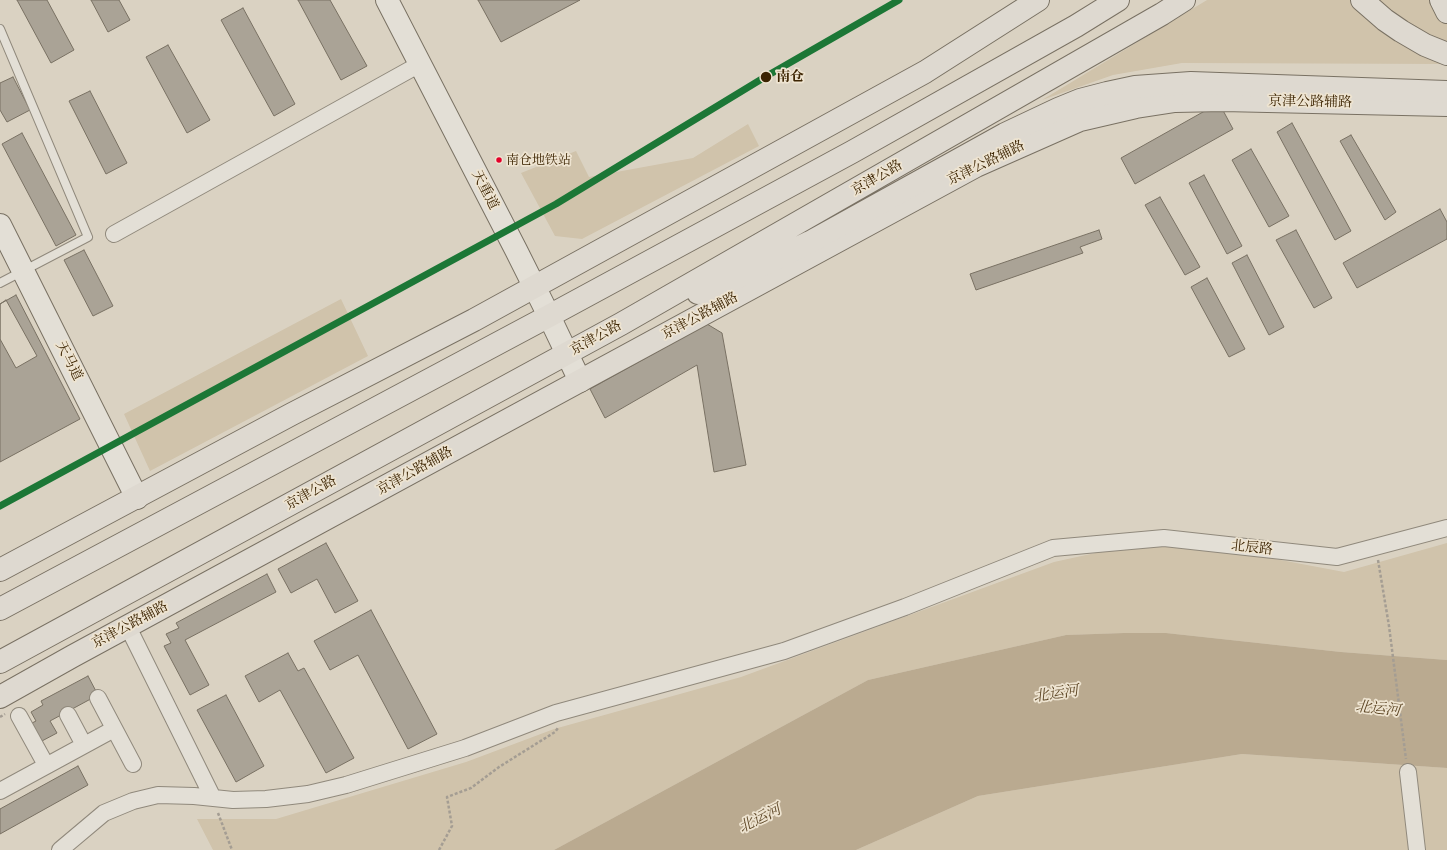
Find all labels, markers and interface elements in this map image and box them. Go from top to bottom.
place label: 南仓 [776,69,804,85]
marker: 南仓 [759,70,773,84]
street label: 京津公路辅路 [1268,93,1352,111]
street label: 京津公路辅路 [945,137,1027,189]
place label: 南仓地铁站 [506,152,571,168]
marker: 南仓地铁站 [494,155,504,165]
street label: 京津公路 [849,157,905,199]
street label: 天重道 [468,167,502,213]
street label: 京津公路辅路 [659,289,741,343]
street label: 京津公路 [567,317,625,359]
street label: 天马道 [52,338,86,384]
street label: 京津公路辅路 [374,443,456,499]
street label: 京津公路 [282,472,340,514]
street label: 北辰路 [1230,537,1274,559]
street label: 京津公路辅路 [89,598,171,652]
water label: 北运河 [1032,682,1080,706]
water label: 北运河 [1355,698,1401,720]
water label: 北运河 [736,801,784,837]

